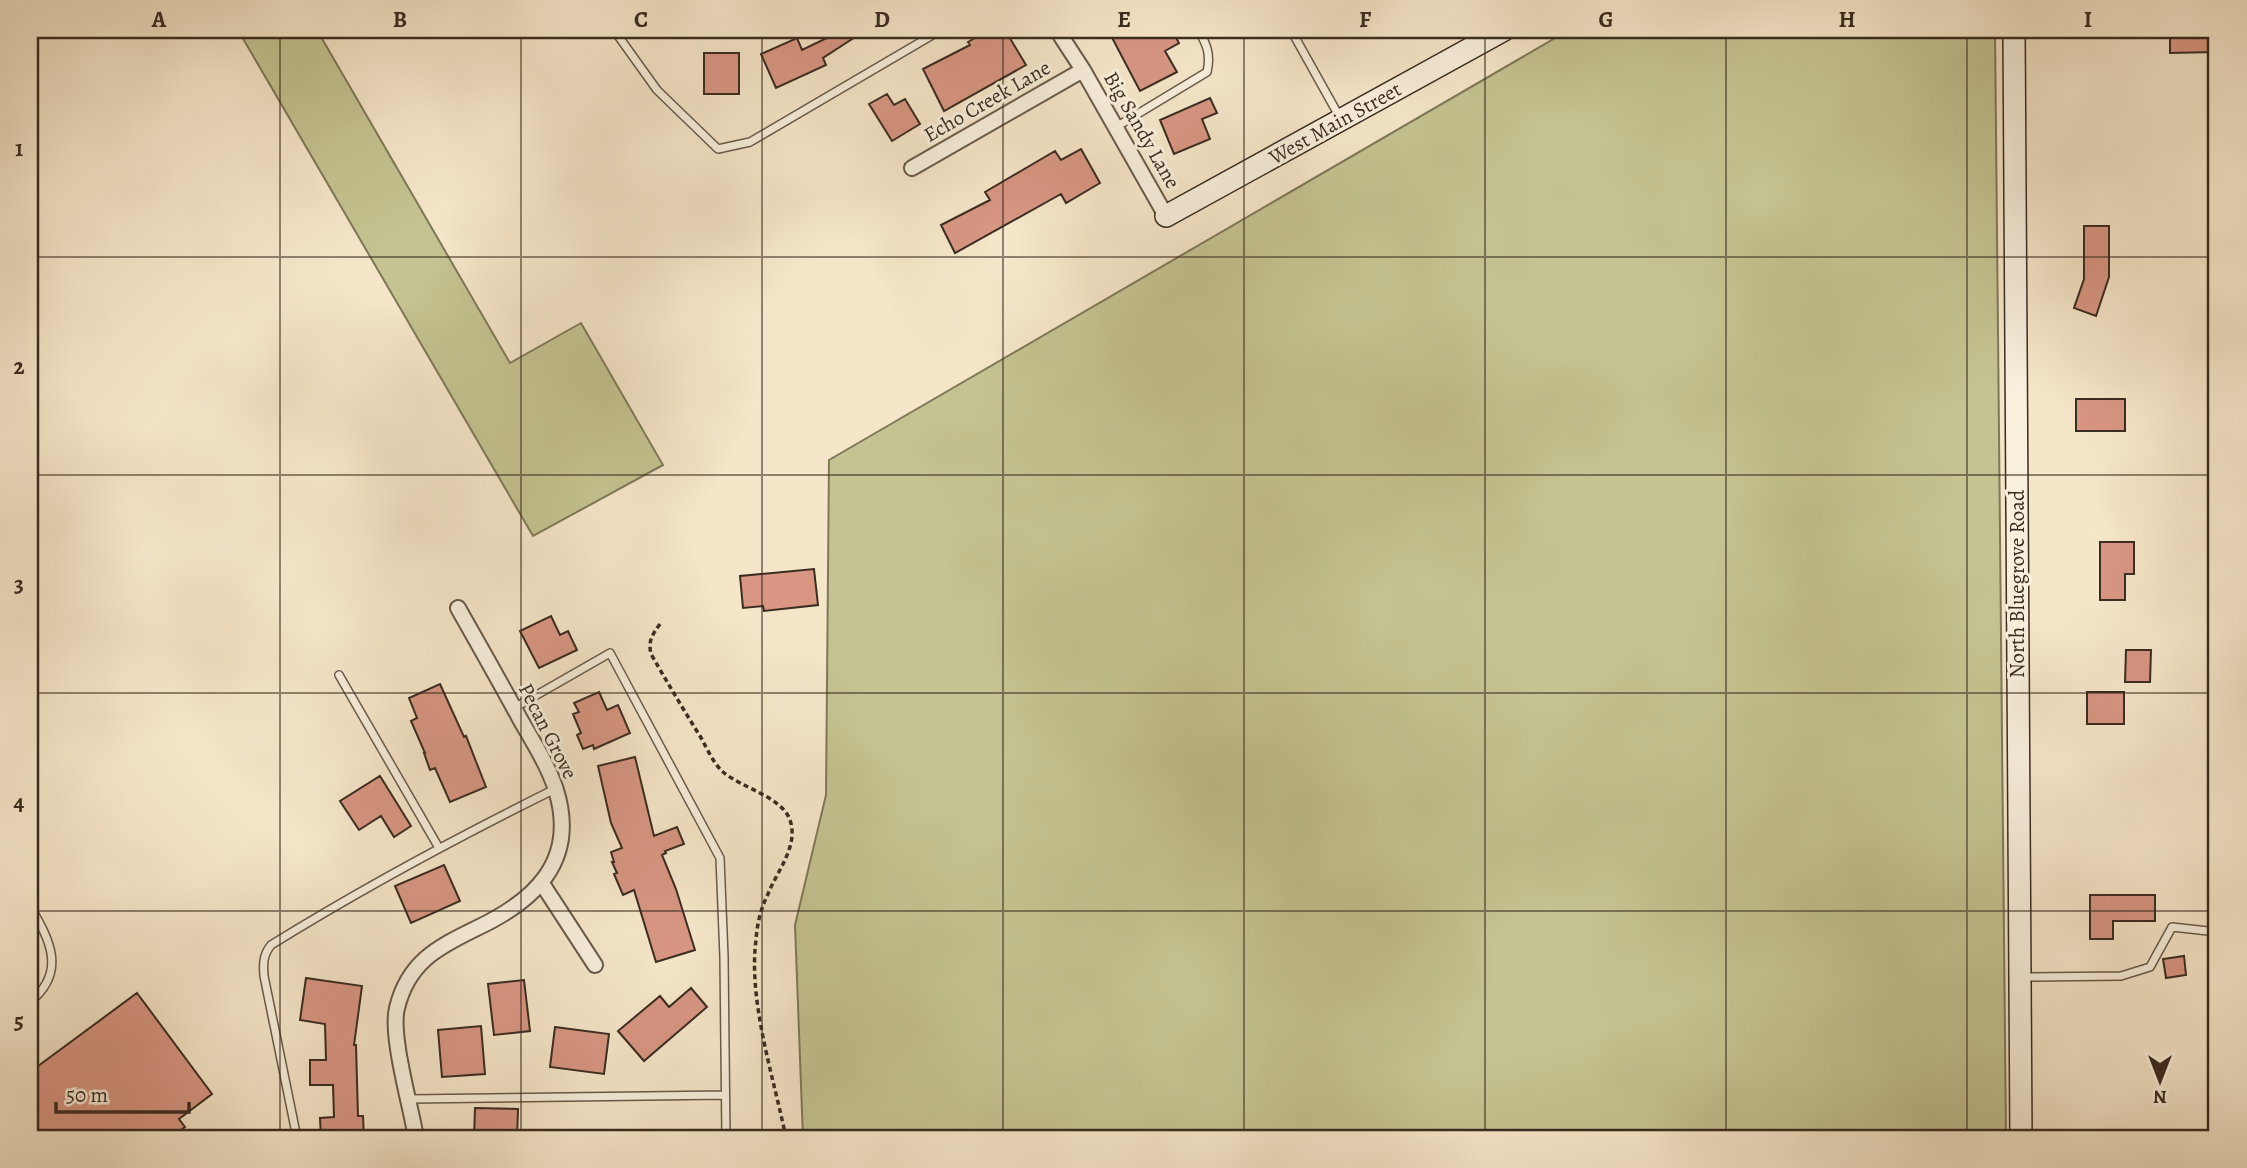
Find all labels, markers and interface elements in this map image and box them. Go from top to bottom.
text: A [151,4,167,35]
text: B [393,4,407,35]
text: C [634,4,648,35]
text: D [874,4,890,35]
text: E [1117,4,1131,35]
text: F [1359,4,1372,35]
text: G [1598,4,1614,35]
text: H [1838,4,1856,35]
text: I [2084,4,2092,35]
street label: Echo Creek Lane [919,53,1055,149]
street label: Big Sandy Lane [1097,66,1187,194]
street label: West Main Street [1263,75,1406,171]
text: 1 [15,133,23,164]
text: 2 [13,351,25,382]
street label: North Bluegrove Road [2003,489,2031,678]
text: 3 [14,569,24,600]
street label: Pecan Grove [512,678,584,784]
text: 4 [14,787,25,818]
text: 5 [14,1005,24,1036]
north arrow [2124,1046,2194,1116]
scale bar [56,1070,189,1114]
text: 50 m [66,1081,108,1109]
text: N [2153,1084,2167,1110]

